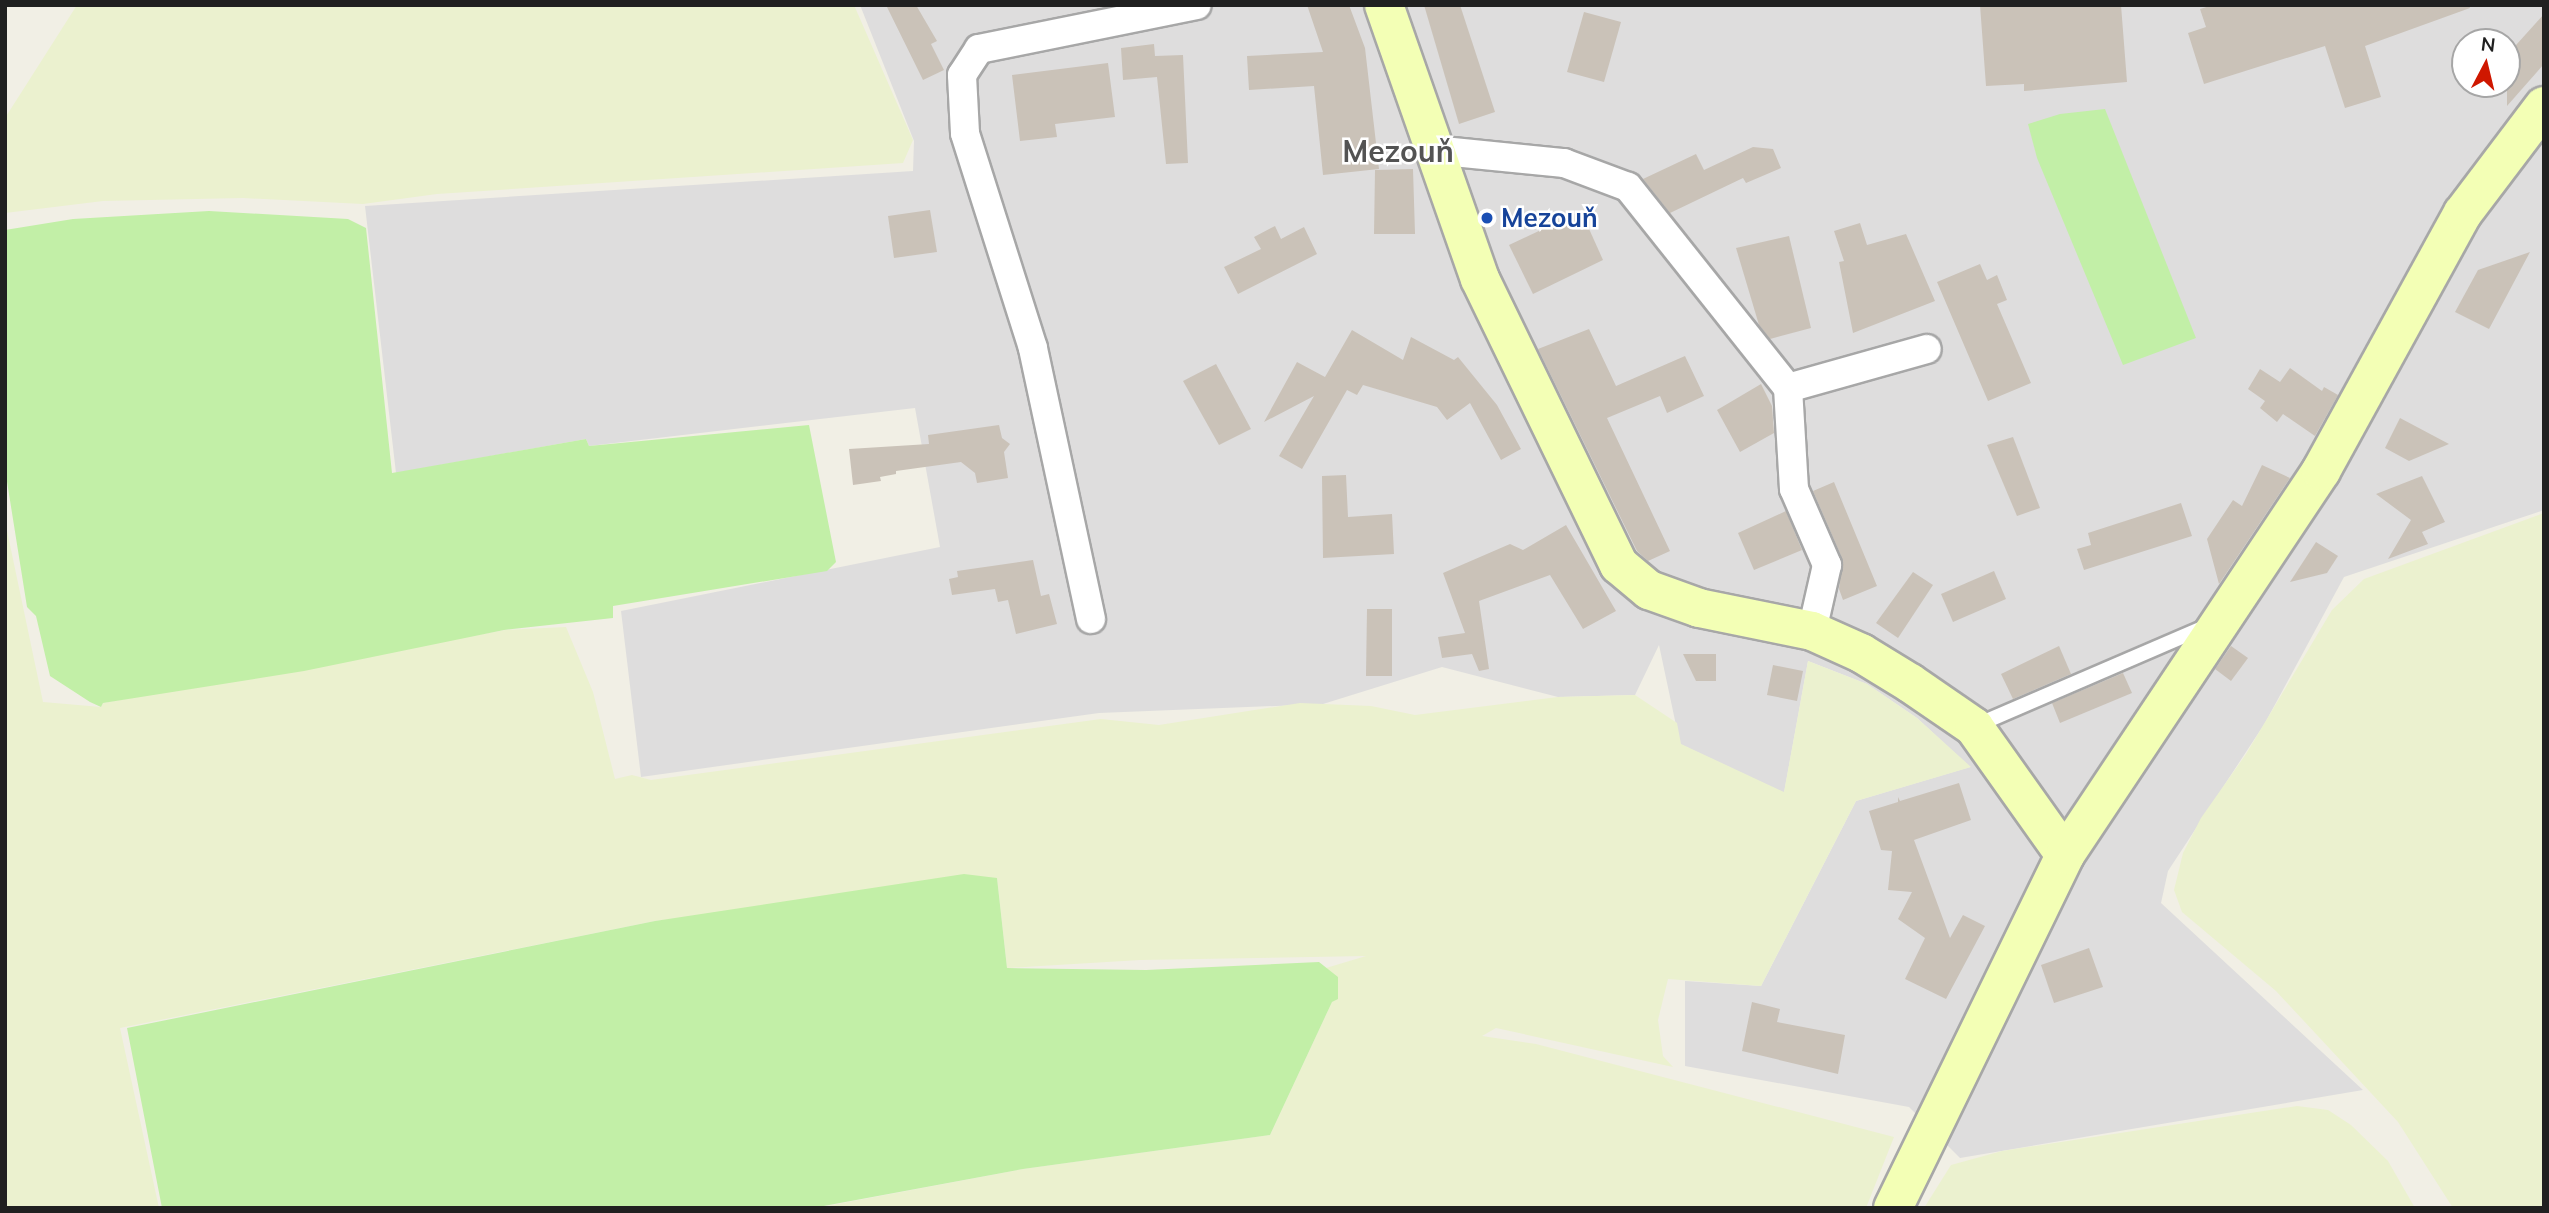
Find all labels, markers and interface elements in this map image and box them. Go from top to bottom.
north arrow [2451,28,2521,98]
text: N [2480,31,2497,57]
district label: Mezouň [1342,133,1454,169]
place label: Mezouň [1501,202,1598,234]
marker: Mezouň [1479,210,1495,226]

